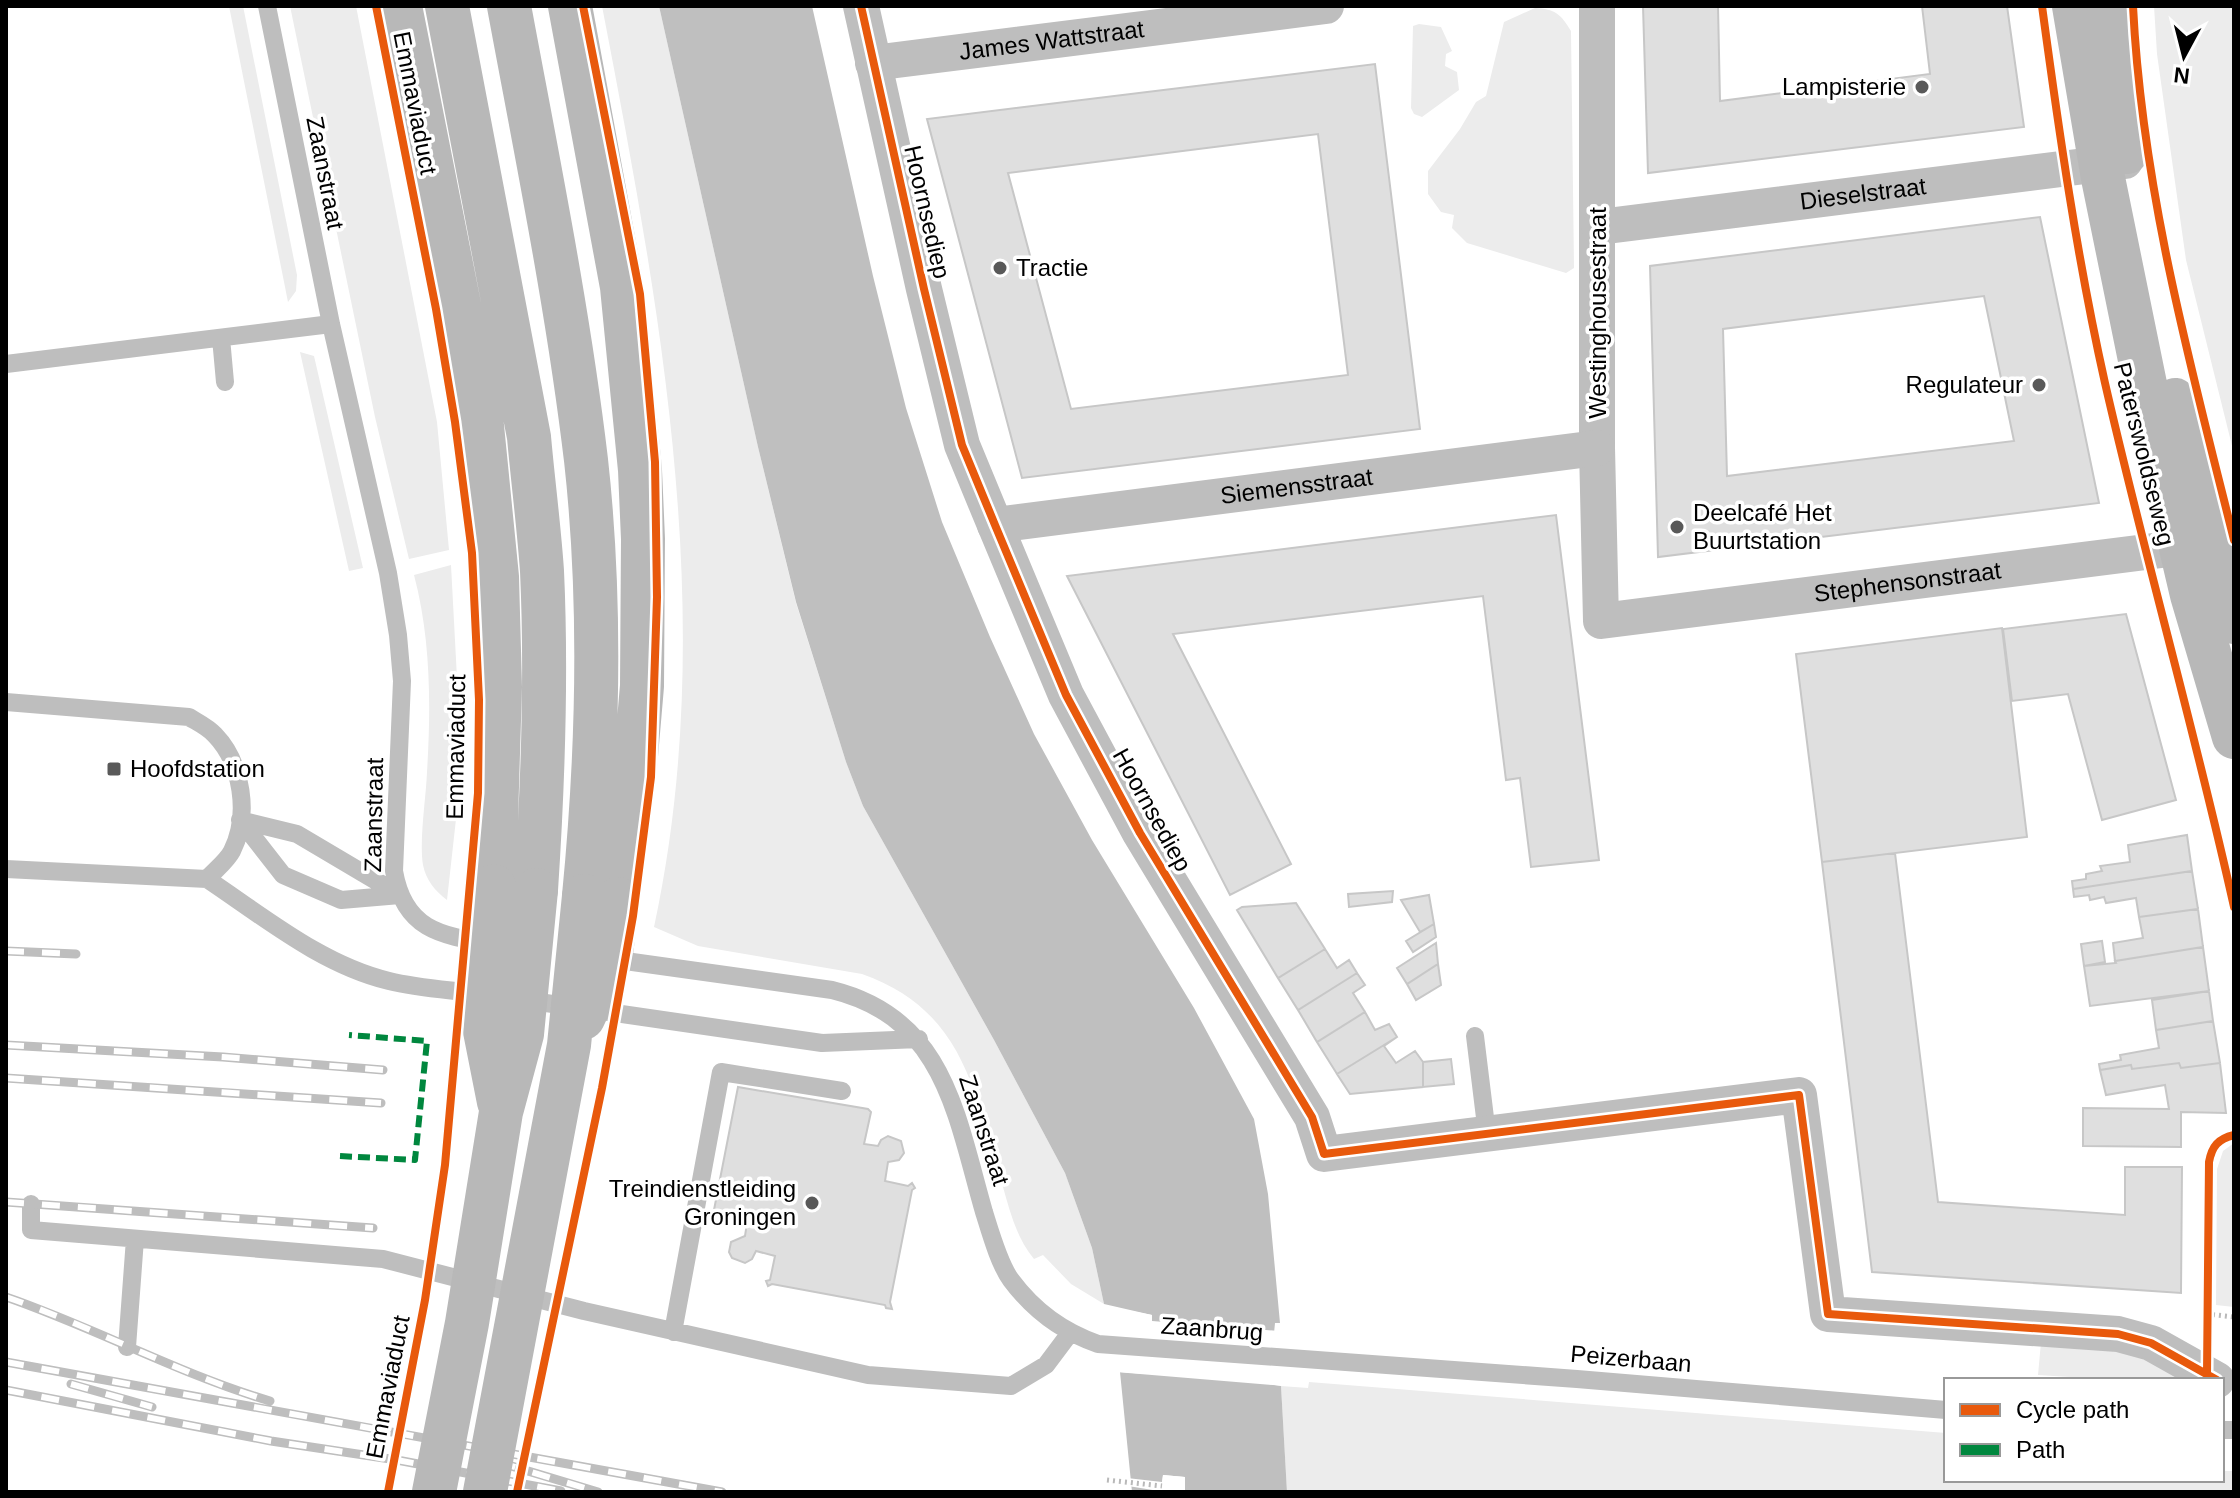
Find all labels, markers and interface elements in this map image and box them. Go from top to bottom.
street label: James Wattstraat [958,15,1146,65]
north arrow [2144,16,2224,96]
street label: Emmaviaduct [388,29,443,177]
text: N [2172,62,2191,89]
place label: Lampisterie [1782,73,1906,100]
marker: Lampisterie [1913,78,1931,96]
street label: Zaanstraat [301,114,350,232]
street label: Hoornsediep [899,143,956,281]
street label: Dieselstraat [1798,172,1928,215]
street label: Westinghousestraat [1584,207,1611,419]
place label: Tractie [1016,254,1088,281]
marker: Tractie [991,259,1009,277]
street label: Paterswoldseweg [2109,359,2180,548]
place label: Regulateur [1906,371,2023,398]
marker: Regulateur [2030,376,2048,394]
street label: Siemensstraat [1219,463,1375,509]
place label: Deelcafé Het Buurtstation [1693,499,1832,554]
marker: Deelcafé Het Buurtstation [1668,518,1686,536]
street label: Stephensonstraat [1812,556,2003,607]
street label: Emmaviaduct [441,674,470,820]
street label: Hoornsediep [1108,744,1197,876]
place label: Hoofdstation [130,755,265,782]
street label: Zaanstraat [359,757,388,873]
marker: Hoofdstation [105,760,123,778]
street label: Zaanstraat [954,1071,1015,1189]
place label: Treindienstleiding Groningen [609,1175,796,1230]
marker: Treindienstleiding Groningen [803,1194,821,1212]
street label: Zaanbrug [1160,1311,1264,1346]
street label: Emmaviaduct [360,1313,415,1461]
street label: Peizerbaan [1569,1340,1693,1377]
legend [1944,1378,2224,1482]
text: Cycle path [2016,1396,2129,1423]
text: Path [2016,1436,2065,1463]

